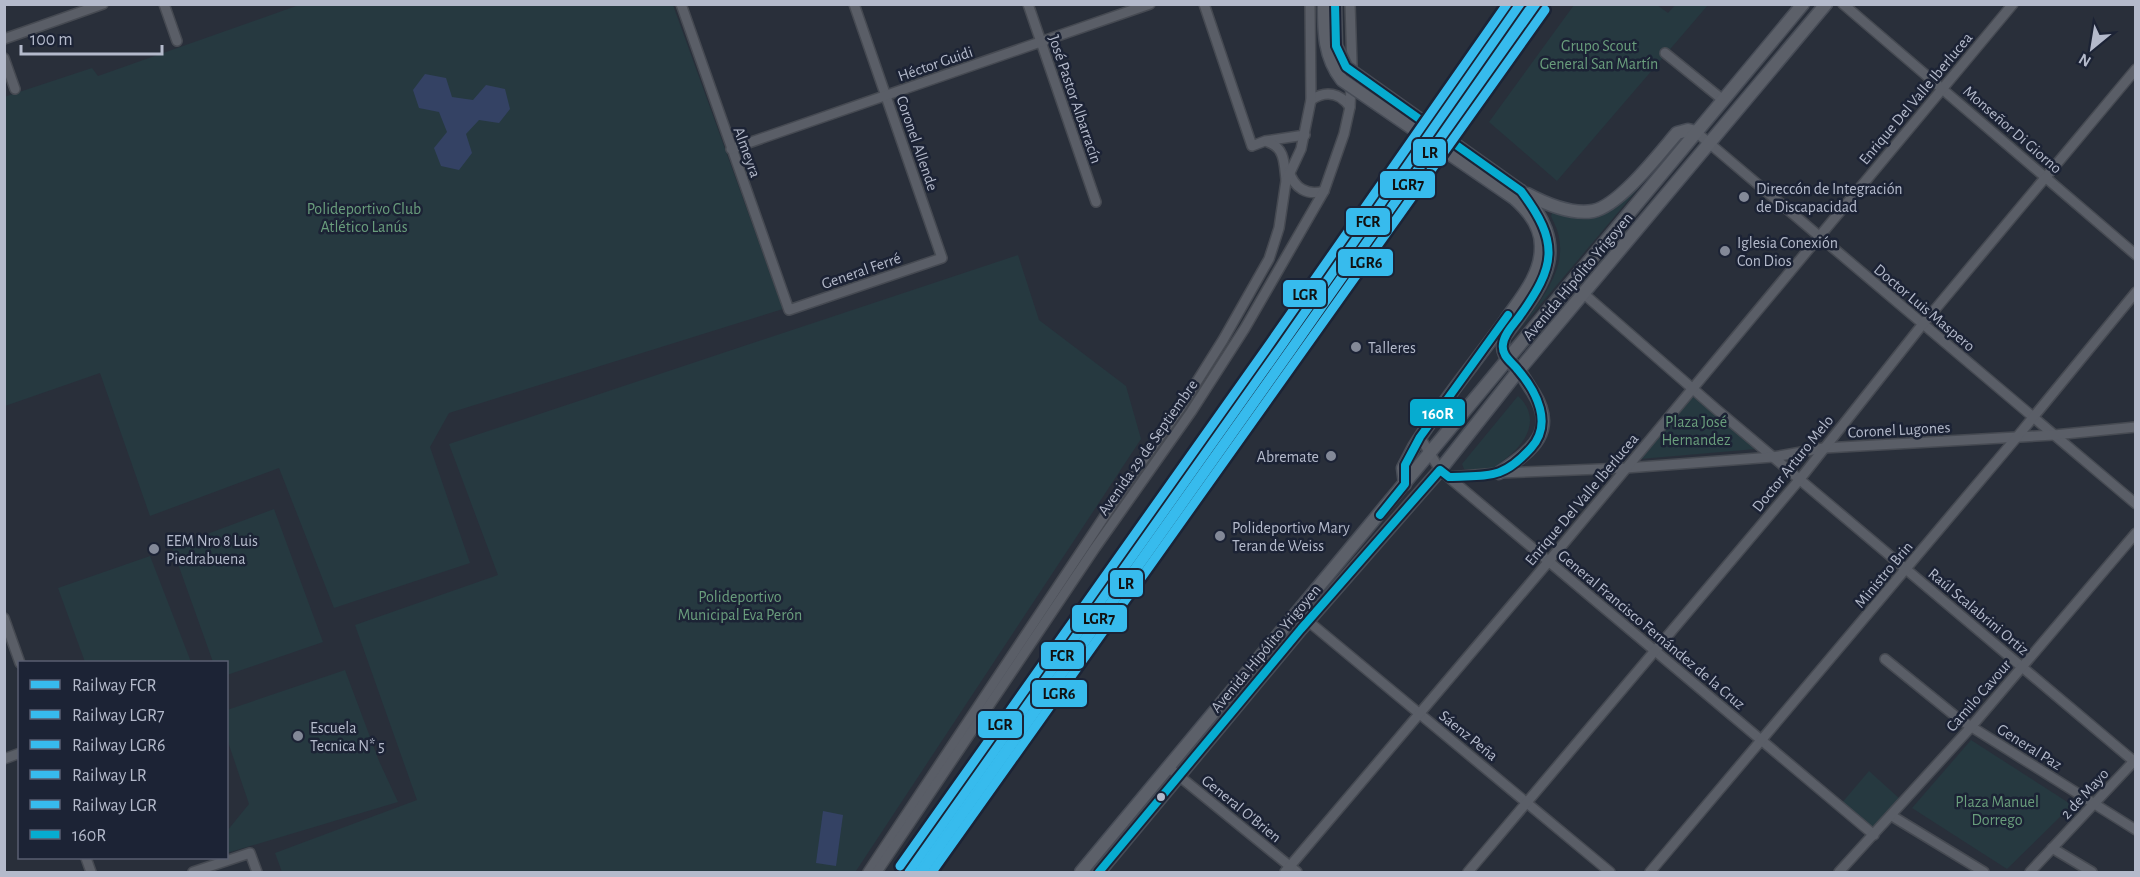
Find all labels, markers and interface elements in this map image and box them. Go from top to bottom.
scale bar [21,18,162,56]
north arrow [2062,18,2122,78]
street label: Enrique Del Valle Iberlucea [1856,30,1976,168]
text: 100 m [30,31,73,49]
street label: José Pastor Albarracín [1046,33,1105,166]
park label: Grupo Scout General San Martín [1540,38,1658,72]
street label: Héctor Guidi [896,44,975,84]
text: N [2076,50,2094,70]
street label: Monseñor Di Giorno [1960,83,2065,177]
street label: Coronel Allende [893,94,941,193]
street label: Almeyra [730,125,764,180]
line badge: LR [1412,138,1447,167]
text: LR [1422,145,1439,161]
line badge: LGR7 [1379,170,1436,199]
text: LGR7 [1392,177,1424,193]
place label: Direccón de Integración de Discapacidad [1756,181,1903,215]
marker: Direccón de Integración de Discapacidad [1737,190,1751,204]
park label: Polideportivo Club Atlético Lanús [307,201,421,235]
line badge: FCR [1345,207,1391,236]
street label: Avenida Hipólito Yrigoyen [1520,210,1637,344]
text: FCR [1355,214,1381,230]
place label: Iglesia Conexión Con Dios [1737,235,1838,269]
marker: Iglesia Conexión Con Dios [1718,244,1732,258]
line badge: LGR6 [1337,248,1394,277]
street label: General Ferré [820,250,903,292]
text: LGR6 [1349,255,1383,271]
street label: Doctor Luis Maspero [1871,261,1978,355]
line badge: LGR [1282,279,1327,308]
text: LGR [1292,287,1318,303]
marker: Talleres [1349,340,1363,354]
place label: Talleres [1368,340,1416,356]
street label: Avenida 29 de Septiembre [1095,377,1201,518]
line badge: 160R [1409,398,1466,427]
text: 160R [1422,406,1454,422]
street label: Doctor Arturo Melo [1749,412,1837,515]
park label: Plaza José Hernandez [1661,414,1731,448]
street label: Coronel Lugones [1847,419,1951,441]
street label: Enrique Del Valle Iberlucea [1522,431,1642,569]
place label: Abremate [1257,449,1319,465]
marker: Abremate [1324,449,1338,463]
place label: Polideportivo Mary Teran de Weiss [1232,520,1350,554]
marker: Polideportivo Mary Teran de Weiss [1213,529,1227,543]
place label: EEM Nro 8 Luis Piedrabuena [166,533,258,567]
street label: Ministro Brin [1852,538,1916,611]
marker: EEM Nro 8 Luis Piedrabuena [147,542,161,556]
street label: General Francisco Fernández de la Cruz [1555,547,1748,713]
street label: Raúl Scalabrini Ortiz [1925,565,2032,658]
line badge: LR [1109,569,1144,598]
text: LR [1118,576,1135,592]
street label: Avenida Hipólito Yrigoyen [1208,582,1325,716]
park label: Polideportivo Municipal Eva Perón [678,589,802,623]
line badge: LGR7 [1071,604,1128,633]
text: LGR7 [1083,611,1115,627]
line badge: FCR [1040,641,1085,670]
text: FCR [1049,648,1075,664]
street label: Camilo Cavour [1943,656,2015,735]
legend [18,661,228,859]
text: Railway FCR [72,677,156,695]
line badge: LGR6 [1031,679,1088,708]
text: LGR6 [1042,686,1076,702]
text: Railway LGR7 [72,707,164,725]
street label: Sáenz Peña [1436,707,1501,764]
line badge: LGR [977,710,1023,739]
text: LGR [987,717,1013,733]
place label: Escuela Tecnica N* 5 [310,720,385,754]
street label: General Paz [1994,721,2065,773]
marker: Escuela Tecnica N* 5 [291,729,305,743]
text: Railway LGR6 [72,737,165,755]
street label: 2 de Mayo [2058,765,2113,823]
text: Railway LR [72,767,147,785]
street label: General O'Brien [1199,772,1284,846]
unlabelled marker [1155,791,1167,803]
park label: Plaza Manuel Dorrego [1955,794,2039,828]
text: Railway LGR [72,797,157,815]
text: 160R [72,827,106,845]

